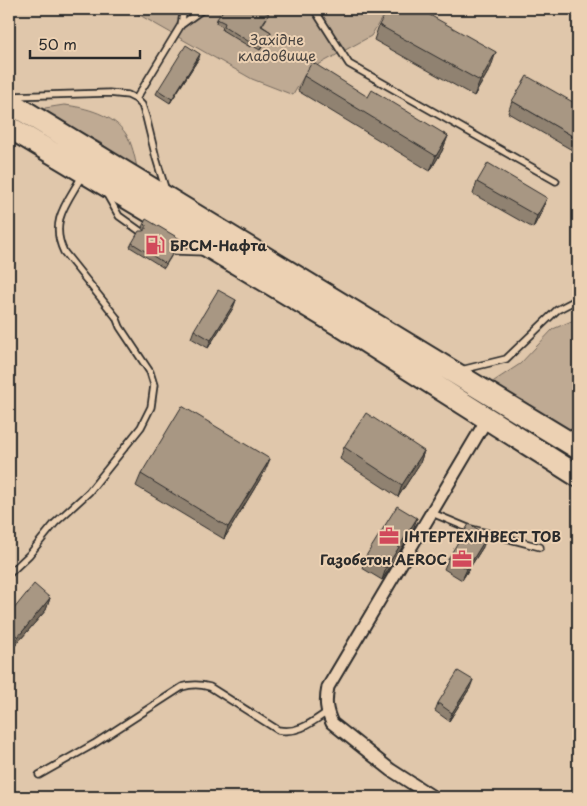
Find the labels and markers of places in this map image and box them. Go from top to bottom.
fuel station icon: БРСМ-Нафта [144,234,166,256]
place label: БРСМ-Нафта [170,235,267,256]
office icon: ІНТЕРТЕХІНВЕСТ ТОВ [378,525,400,547]
place label: ІНТЕРТЕХІНВЕСТ ТОВ [404,526,561,547]
office icon: Газобетон AEROC [451,548,473,570]
place label: Газобетон AEROC [320,549,447,570]

